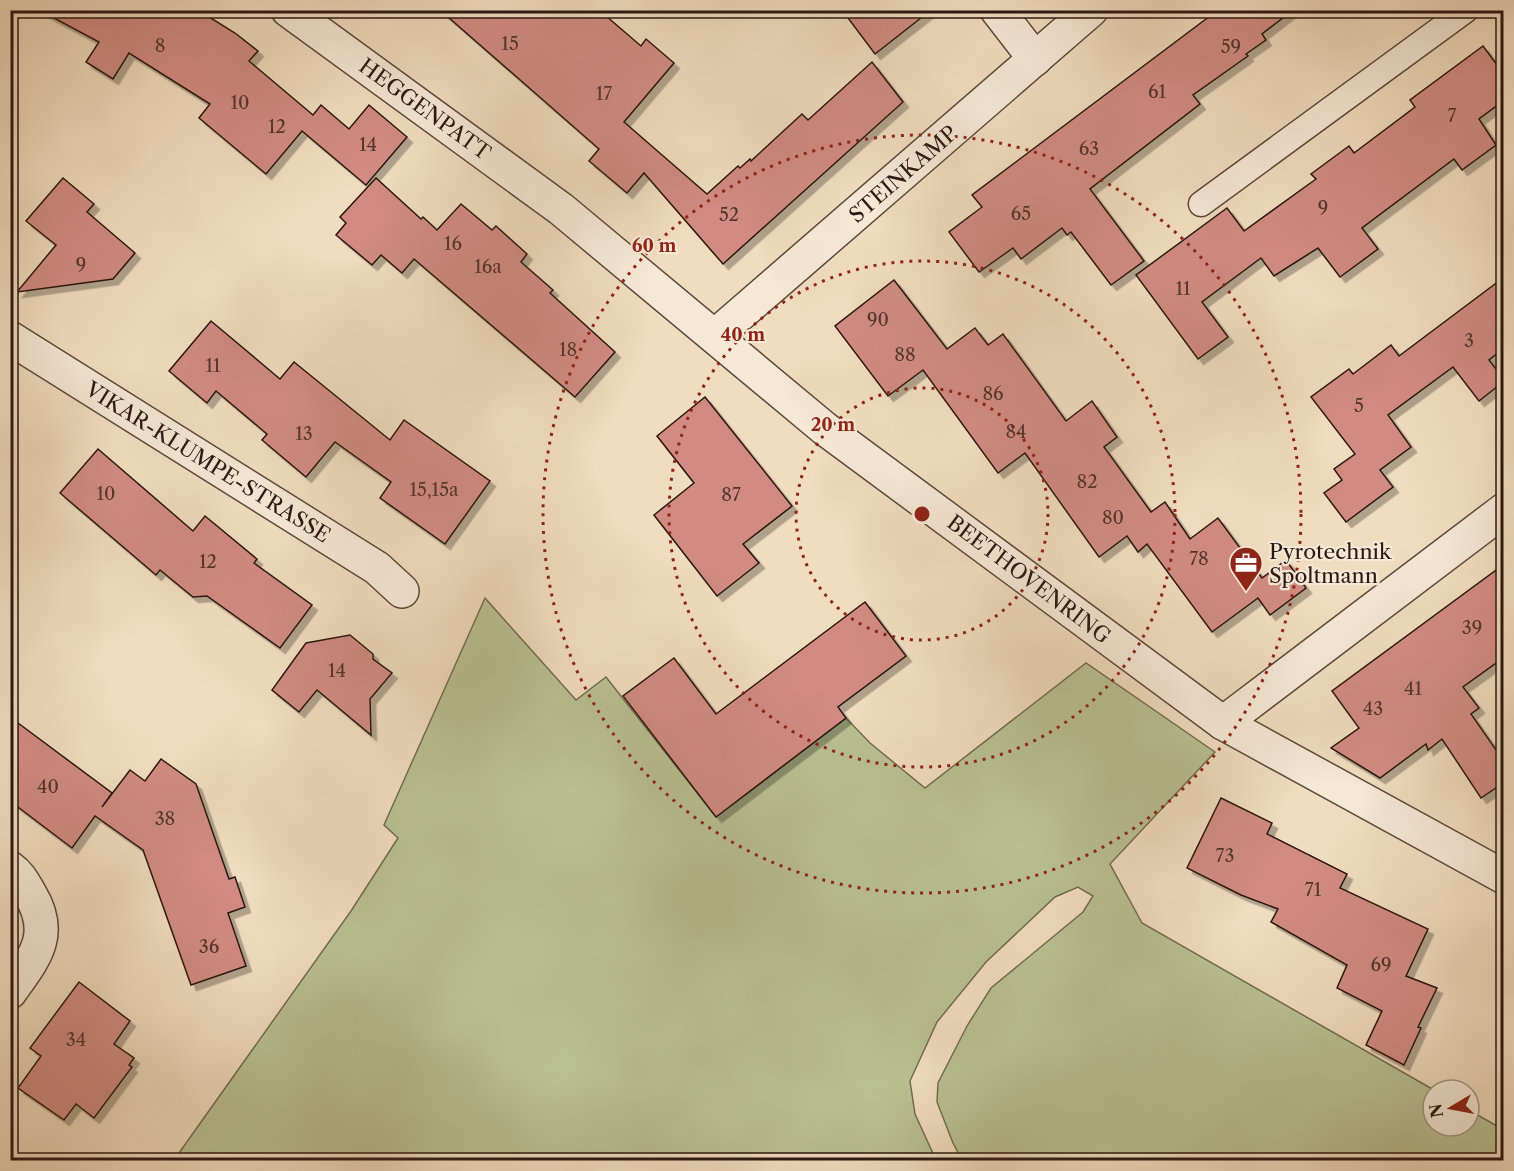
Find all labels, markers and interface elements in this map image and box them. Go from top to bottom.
house number: 15 [501,33,519,55]
house number: 8 [155,35,165,57]
house number: 59 [1221,36,1241,58]
street label: HEGGENPATT [354,53,496,165]
house number: 61 [1148,81,1166,103]
house number: 17 [596,83,612,105]
house number: 10 [231,92,249,114]
house number: 7 [1448,105,1457,127]
house number: 12 [268,116,286,138]
street label: STEINKAMP [844,120,962,228]
house number: 14 [359,134,377,156]
house number: 63 [1079,138,1099,160]
house number: 9 [1318,197,1328,219]
house number: 65 [1011,203,1031,225]
house number: 52 [719,204,739,226]
house number: 16 [444,233,462,255]
text: 60 m [632,235,676,257]
house number: 9 [76,254,86,276]
house number: 16a [474,256,502,278]
house number: 11 [1175,278,1191,300]
house number: 90 [867,309,889,331]
text: 40 m [721,324,765,346]
house number: 3 [1464,330,1474,352]
house number: 18 [559,339,577,361]
house number: 88 [894,344,916,366]
house number: 11 [205,355,221,377]
street label: VIKAR-KLUMPE-STRASSE [80,376,335,548]
house number: 86 [982,383,1004,405]
house number: 5 [1354,395,1364,417]
text: 20 m [811,414,855,436]
house number: 84 [1005,421,1027,443]
house number: 13 [295,423,313,445]
house number: 82 [1076,471,1098,493]
house number: 15,15a [410,479,459,501]
house number: 10 [97,483,115,505]
house number: 87 [721,484,741,506]
centre of rings [912,504,932,524]
house number: 80 [1102,507,1124,529]
street label: BEETHOVENRING [942,509,1116,649]
place label: Pyrotechnik Spoltmann [1269,539,1392,588]
office icon: Pyrotechnik Spoltmann [1228,545,1264,592]
house number: 78 [1189,548,1209,570]
house number: 12 [199,551,217,573]
house number: 39 [1462,617,1482,639]
house number: 14 [328,660,346,682]
house number: 41 [1404,678,1422,700]
house number: 43 [1363,698,1383,720]
house number: 40 [37,776,59,798]
house number: 38 [155,808,175,830]
house number: 73 [1216,845,1234,867]
house number: 71 [1305,879,1322,901]
house number: 36 [199,936,219,958]
house number: 69 [1370,954,1392,976]
house number: 34 [66,1029,86,1051]
north arrow [1421,1078,1481,1138]
text: N [1425,1102,1447,1119]

